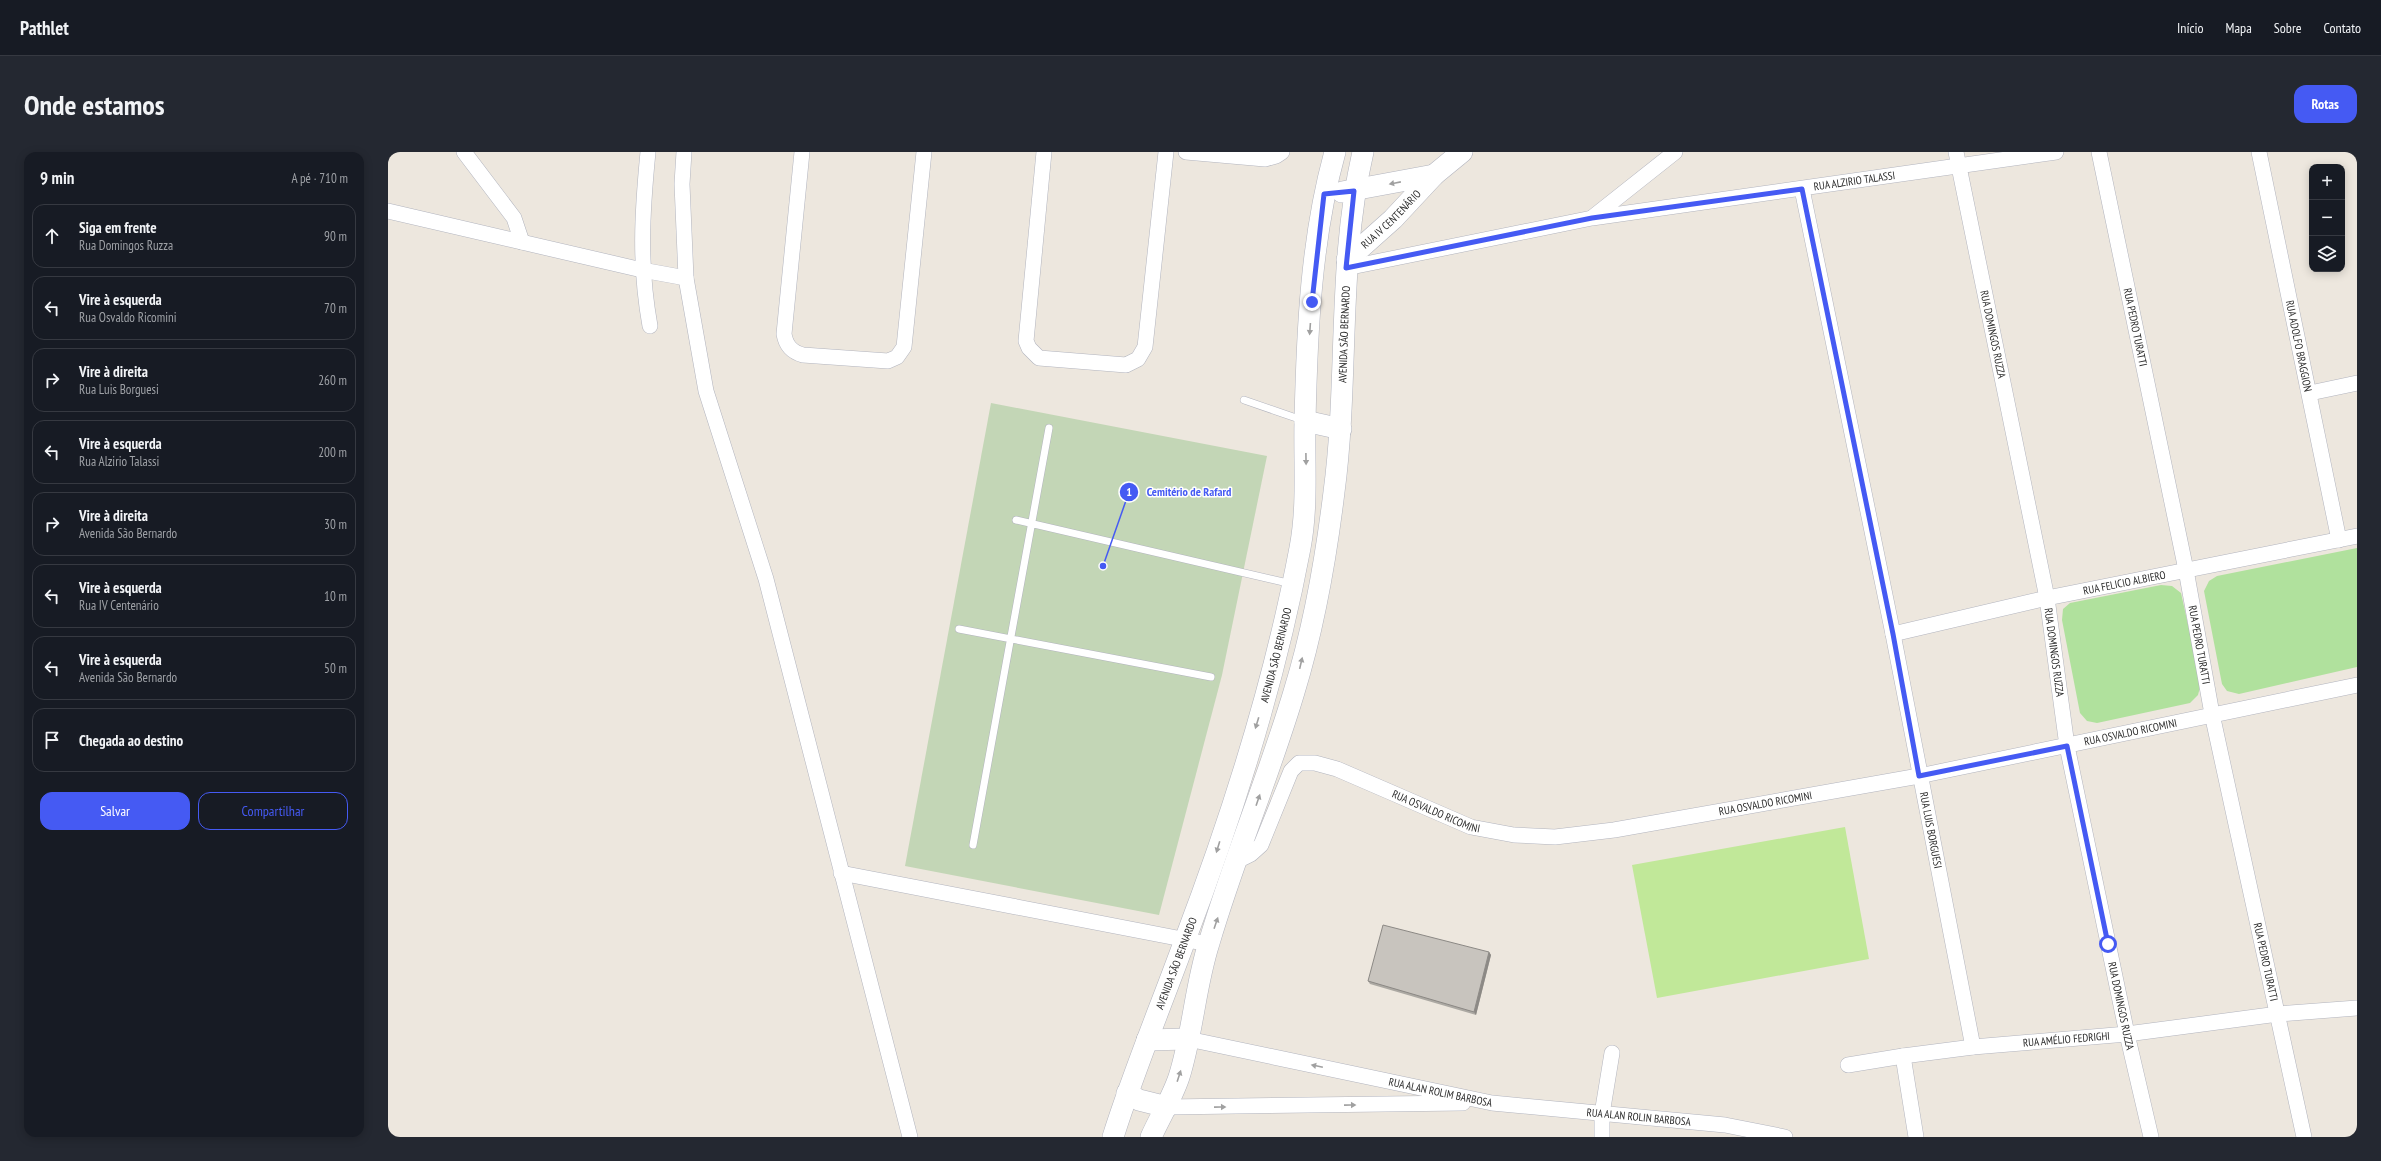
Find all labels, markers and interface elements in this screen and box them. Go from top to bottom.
text: Pathlet [20,16,69,40]
text: Início [2177,19,2204,37]
text: Mapa [2226,19,2252,37]
text: Sobre [2274,19,2302,37]
text: Contato [2324,19,2361,37]
button: Rotas [2294,85,2357,123]
text: Onde estamos [24,86,165,123]
map controls [2309,164,2345,272]
button: + [2309,164,2345,200]
text: 9 min [40,167,74,189]
street label: RUA ALZIRIO TALASSI [1813,168,1896,193]
text: A pé · 710 m [291,170,348,187]
one-way arrow [1389,180,1401,186]
street label: RUA IV CENTENÁRIO [1358,187,1424,251]
button: − [2309,200,2345,236]
text: Siga em frente [79,218,157,237]
icon: ahead [41,225,63,247]
text: 90 m [324,228,347,245]
button: layers [2309,236,2345,272]
text: Rua Domingos Ruzza [79,237,173,254]
street label: AVENIDA SÃO BERNARDO [1335,285,1353,383]
street label: RUA PEDRO TURATTI [2121,287,2150,368]
street label: RUA DOMINGOS RUZZA [1977,289,2009,380]
text: Vire à esquerda [79,290,162,309]
route end [1303,293,1321,311]
icon: left [41,297,63,319]
street label: RUA ADOLFO BRAGGION [2283,299,2315,393]
text: 70 m [324,300,347,317]
text: Rua Osvaldo Ricomini [79,309,177,326]
one-way arrow [1306,323,1313,335]
text: Vire à direita [79,362,148,381]
icon: right [41,369,63,391]
text: 260 m [318,372,347,389]
text: Rua Luis Borguesi [79,381,159,398]
text: Vire à esquerda [79,434,162,453]
icon: left [41,441,63,463]
text: 200 m [318,444,347,461]
text: Rua Alzirio Talassi [79,453,159,470]
one-way arrow [1303,453,1309,466]
callout: Cemitério de Rafard [1119,480,1240,504]
text: 1 [1126,484,1132,499]
text: Cemitério de Rafard [1147,484,1231,499]
text: Vire à direita [79,506,148,525]
icon: right [41,513,63,535]
text: 30 m [324,516,347,533]
text: Avenida São Bernardo [79,525,177,542]
street label: RUA FELICIO ALBIERO [2082,567,2167,598]
text: Vire à esquerda [79,578,162,597]
icon: left [41,585,63,607]
text: 10 m [324,588,347,605]
text: Rua IV Centenário [79,597,159,614]
street label: RUA PEDRO TURATTI [2186,604,2213,685]
street label: AVENIDA SÃO BERNARDO [1257,606,1294,704]
street label: RUA DOMINGOS RUZZA [2041,607,2067,698]
text: Vire à esquerda [79,650,162,669]
one-way arrow [1299,656,1305,669]
icon: left [41,657,63,679]
text: 50 m [324,660,347,677]
text: Avenida São Bernardo [79,669,177,686]
street label: RUA OSVALDO RICOMINI [2083,716,2178,749]
one-way arrow [1254,717,1260,729]
icon: arrive [41,729,63,751]
text: Chegada ao destino [79,731,183,750]
street label: RUA OSVALDO RICOMINI [1390,787,1481,836]
street label: RUA OSVALDO RICOMINI [1718,788,1813,818]
street label: RUA LUIS BORGUESI [1917,791,1945,870]
button: Salvar [40,792,190,830]
button: Compartilhar [198,792,348,830]
one-way arrow [1255,793,1261,805]
one-way arrow [1215,841,1221,853]
street label: AVENIDA SÃO BERNARDO [1153,915,1200,1011]
one-way arrow [1213,916,1219,928]
street label: RUA PEDRO TURATTI [2251,921,2281,1002]
route start [2099,935,2117,953]
street label: RUA DOMINGOS RUZZA [2105,961,2138,1052]
street label: RUA AMÉLIO FEDRIGHI [2022,1028,2110,1050]
one-way arrow [1311,1063,1323,1069]
one-way arrow [1176,1070,1182,1082]
street label: RUA ALAN ROLIM BARBOSA [1387,1074,1494,1110]
one-way arrow [1344,1102,1357,1108]
one-way arrow [1214,1104,1227,1110]
street label: RUA ALAN ROLIN BARBOSA [1586,1105,1692,1129]

